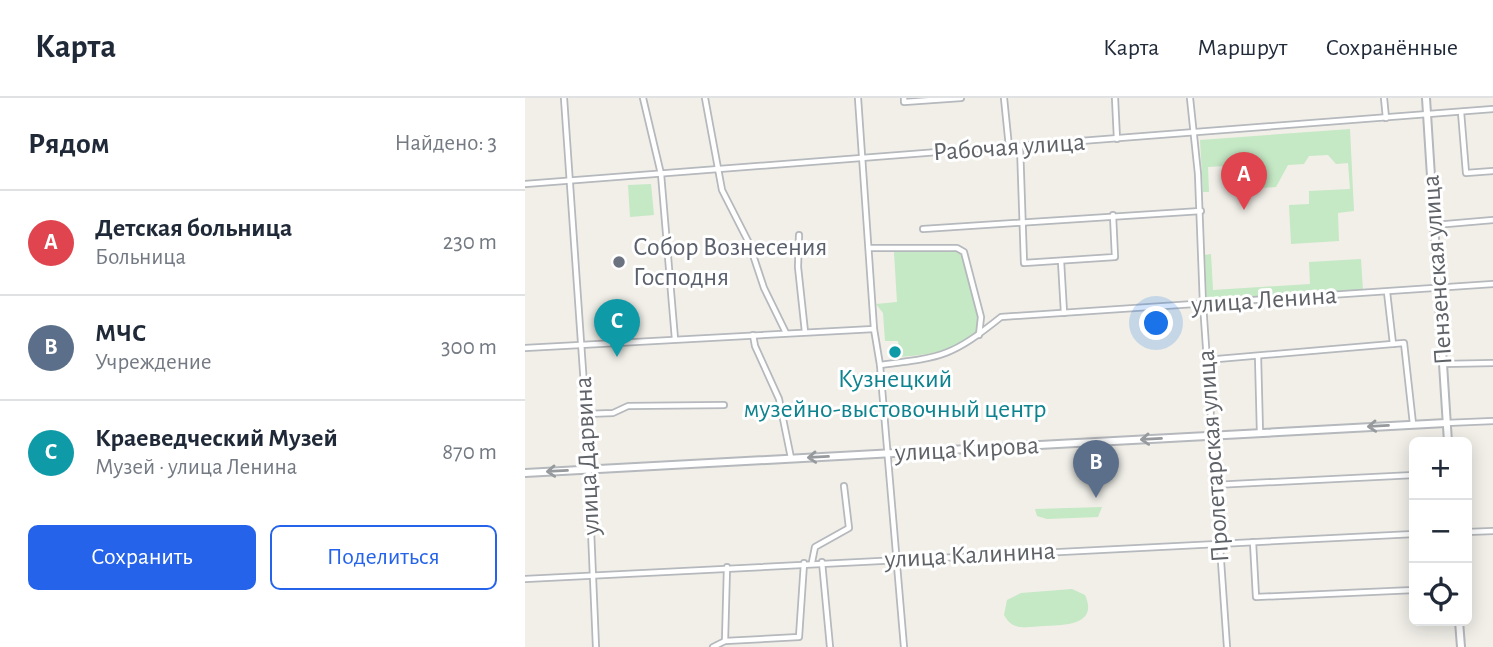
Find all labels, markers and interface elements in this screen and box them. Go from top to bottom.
text: Карта [35,31,116,64]
text: Карта [1103,36,1159,60]
text: Маршрут [1197,36,1287,60]
text: Сохранённые [1325,36,1458,60]
text: Рядом [28,129,110,159]
street label: Рабочая улица [932,129,1086,165]
text: Найдено: 3 [395,132,497,155]
pin: A [1221,152,1267,210]
street label: Пензенская улица [1417,174,1457,366]
text: Детская больница [95,215,292,241]
text: A [44,231,58,254]
text: 230 m [443,231,497,254]
place label: Собор Вознесения Господня [633,234,827,290]
text: Больница [95,246,186,269]
marker: Собор Вознесения Господня [611,254,627,270]
street label: улица Ленина [1189,282,1338,318]
pin: C [594,299,640,357]
your location [1139,306,1173,340]
text: МЧС [95,320,146,346]
text: B [44,336,58,359]
text: 300 m [441,336,497,359]
marker: Кузнецкий музейно-выстовочный центр [887,344,903,360]
street label: Пролетарская улица [1193,349,1233,563]
text: Учреждение [95,351,212,374]
place label: Кузнецкий музейно-выстовочный центр [744,366,1046,422]
street label: улица Дарвина [570,376,604,537]
one-way arrow [1367,420,1390,433]
text: Краеведческий Музей [95,425,338,451]
street label: улица Кирова [893,432,1040,466]
one-way arrow [1140,432,1163,445]
map controls [1409,437,1472,626]
button: + [1409,437,1472,500]
pin: B [1073,440,1119,498]
text: C [45,441,57,464]
text: 870 m [442,441,497,464]
one-way arrow [807,450,830,463]
text: Музей · улица Ленина [95,456,297,479]
one-way arrow [546,465,569,478]
button: − [1409,500,1472,563]
button: Сохранить [28,525,256,590]
button: Поделиться [270,525,497,590]
street label: улица Калинина [883,538,1056,573]
button: locate [1409,563,1472,626]

